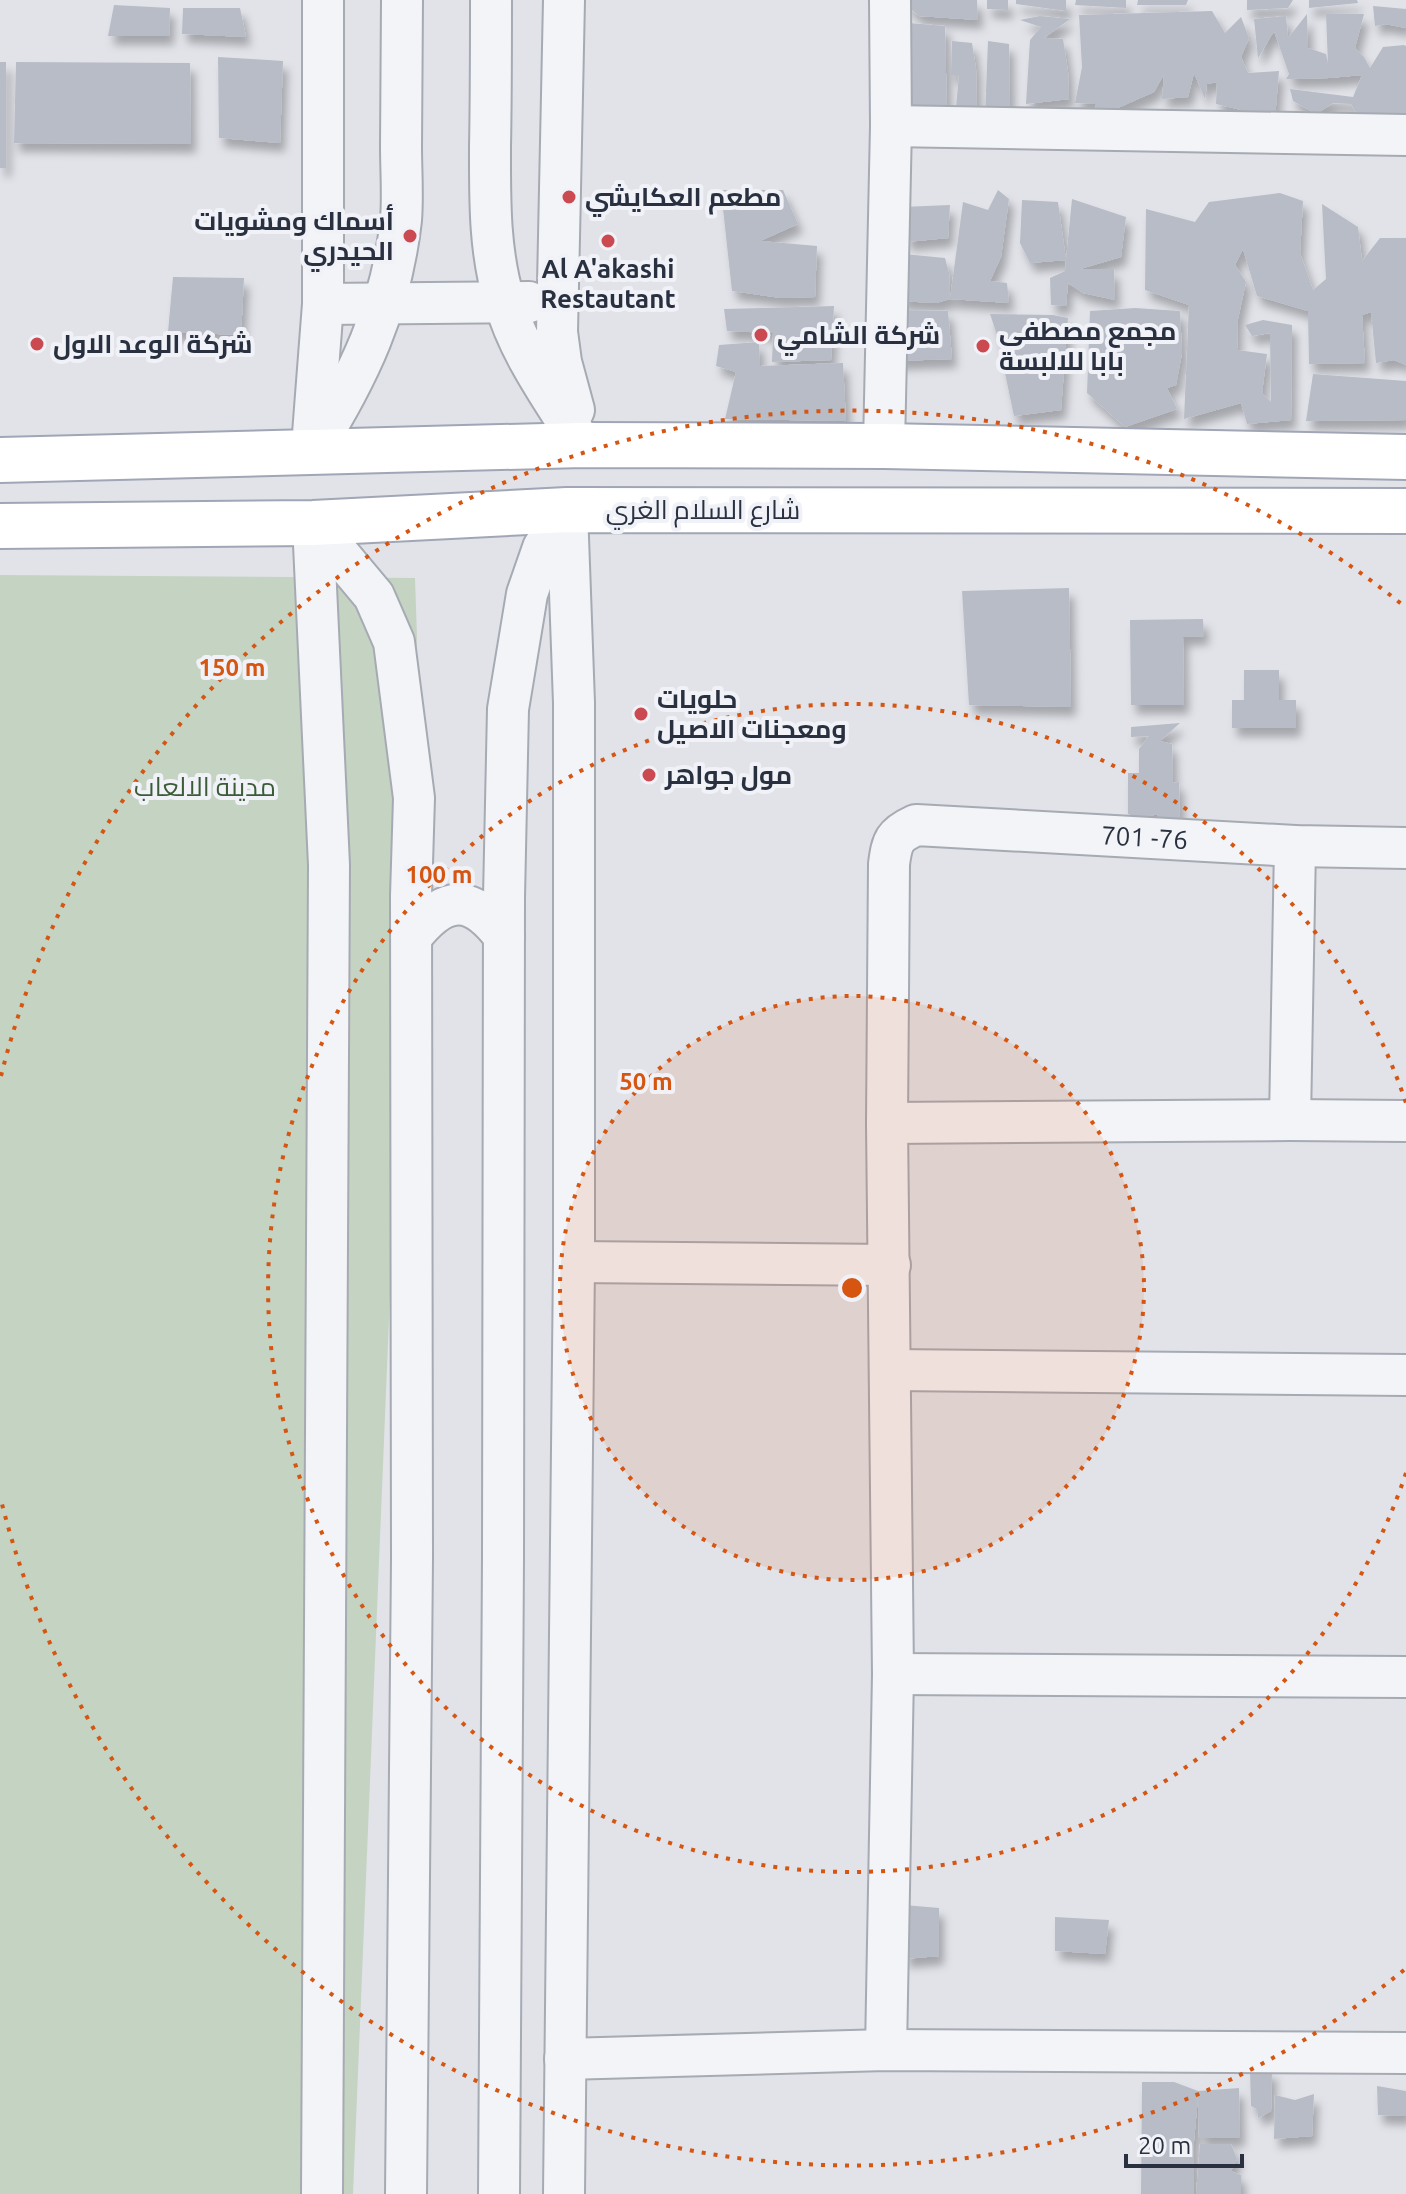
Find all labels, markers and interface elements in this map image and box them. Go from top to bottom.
place label: مطعم العكايشي [585,182,782,217]
marker: مطعم العكايشي [560,188,578,206]
place label: أسماك ومشويات الحيدري [194,204,394,272]
marker: أسماك ومشويات الحيدري [401,227,419,245]
marker: Al A'akashi Restautant [599,232,617,250]
place label: Al A'akashi Restautant [540,254,676,313]
place label: مجمع مصطفى بابا للالبسة [999,316,1176,376]
place label: شركة الشامي [777,320,940,356]
marker: شركة الشامي [752,326,770,344]
place label: شركة الوعد الاول [53,329,253,360]
marker: شركة الوعد الاول [28,335,46,353]
marker: مجمع مصطفى بابا للالبسة [974,337,992,355]
street label: شارع السلام الغري [606,495,800,530]
text: 150 m [199,654,265,681]
place label: حلويات ومعجنات الاصيل [657,684,847,745]
marker: حلويات ومعجنات الاصيل [632,705,650,723]
place label: مول جواهر [664,760,792,791]
marker: مول جواهر [640,766,658,784]
park label: مدينة الالعاب [134,772,276,801]
street label: 701 -76 [1100,820,1189,854]
text: 100 m [406,861,472,888]
text: 50 m [619,1068,673,1095]
centre of rings [838,1274,866,1302]
scale bar [1126,2118,1242,2168]
text: 20 m [1138,2132,1191,2159]

